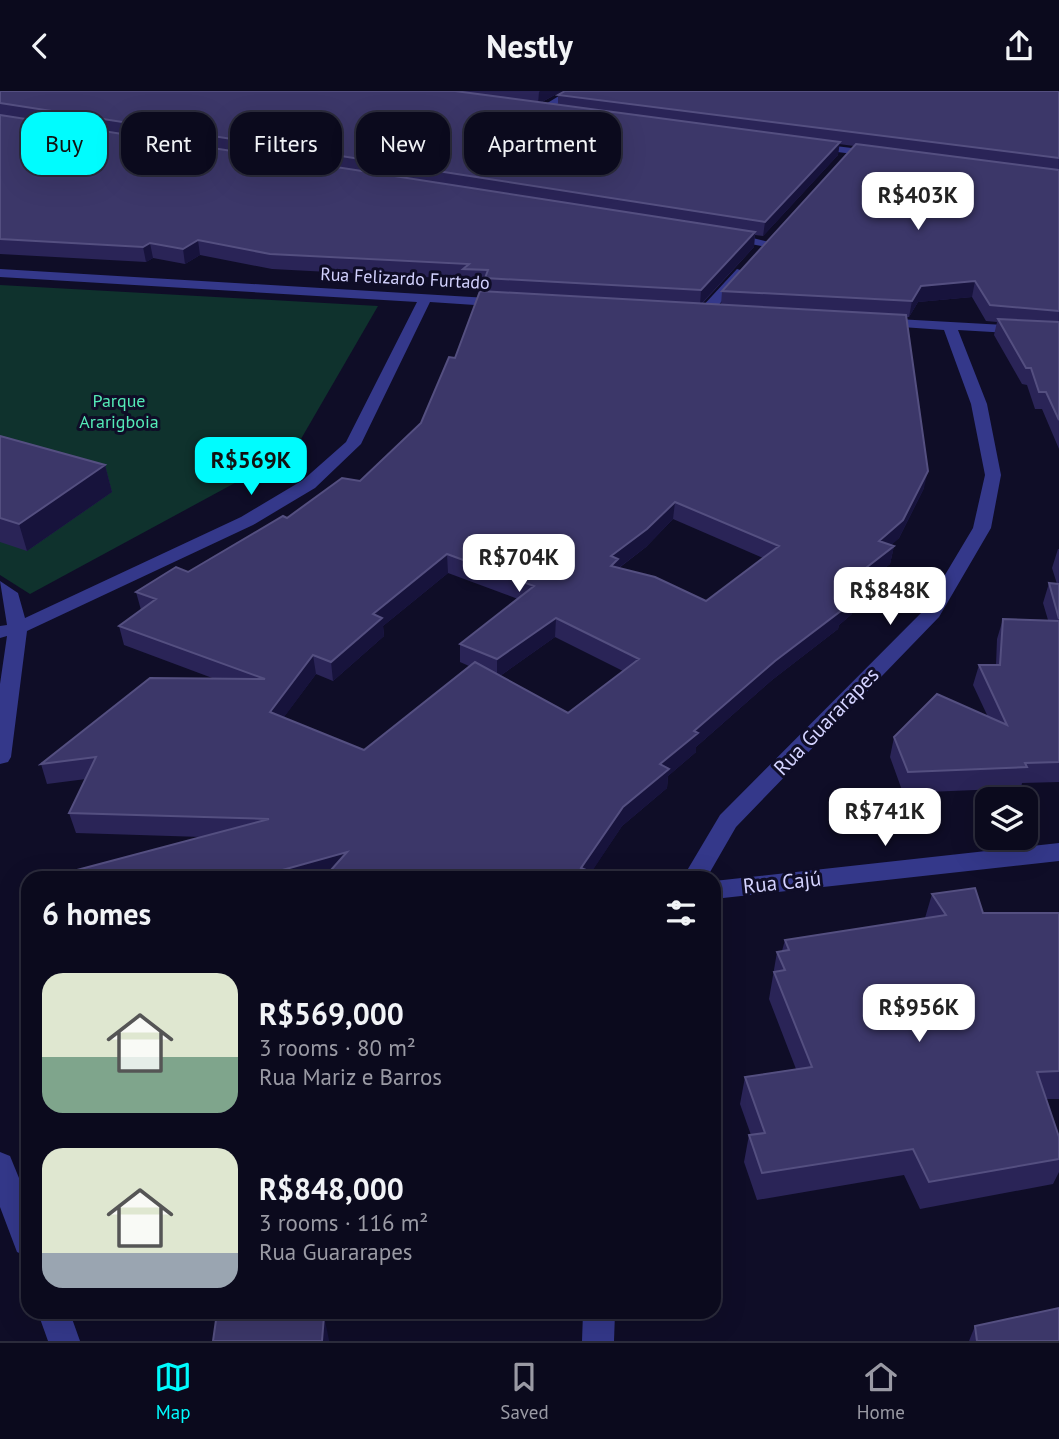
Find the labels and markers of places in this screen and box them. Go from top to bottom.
pin: R$403K [861,173,975,232]
pin: R$569K [194,437,308,497]
pin: R$704K [462,535,576,594]
pin: R$848K [833,567,947,627]
pin: R$741K [828,789,942,848]
pin: R$956K [862,985,976,1044]

